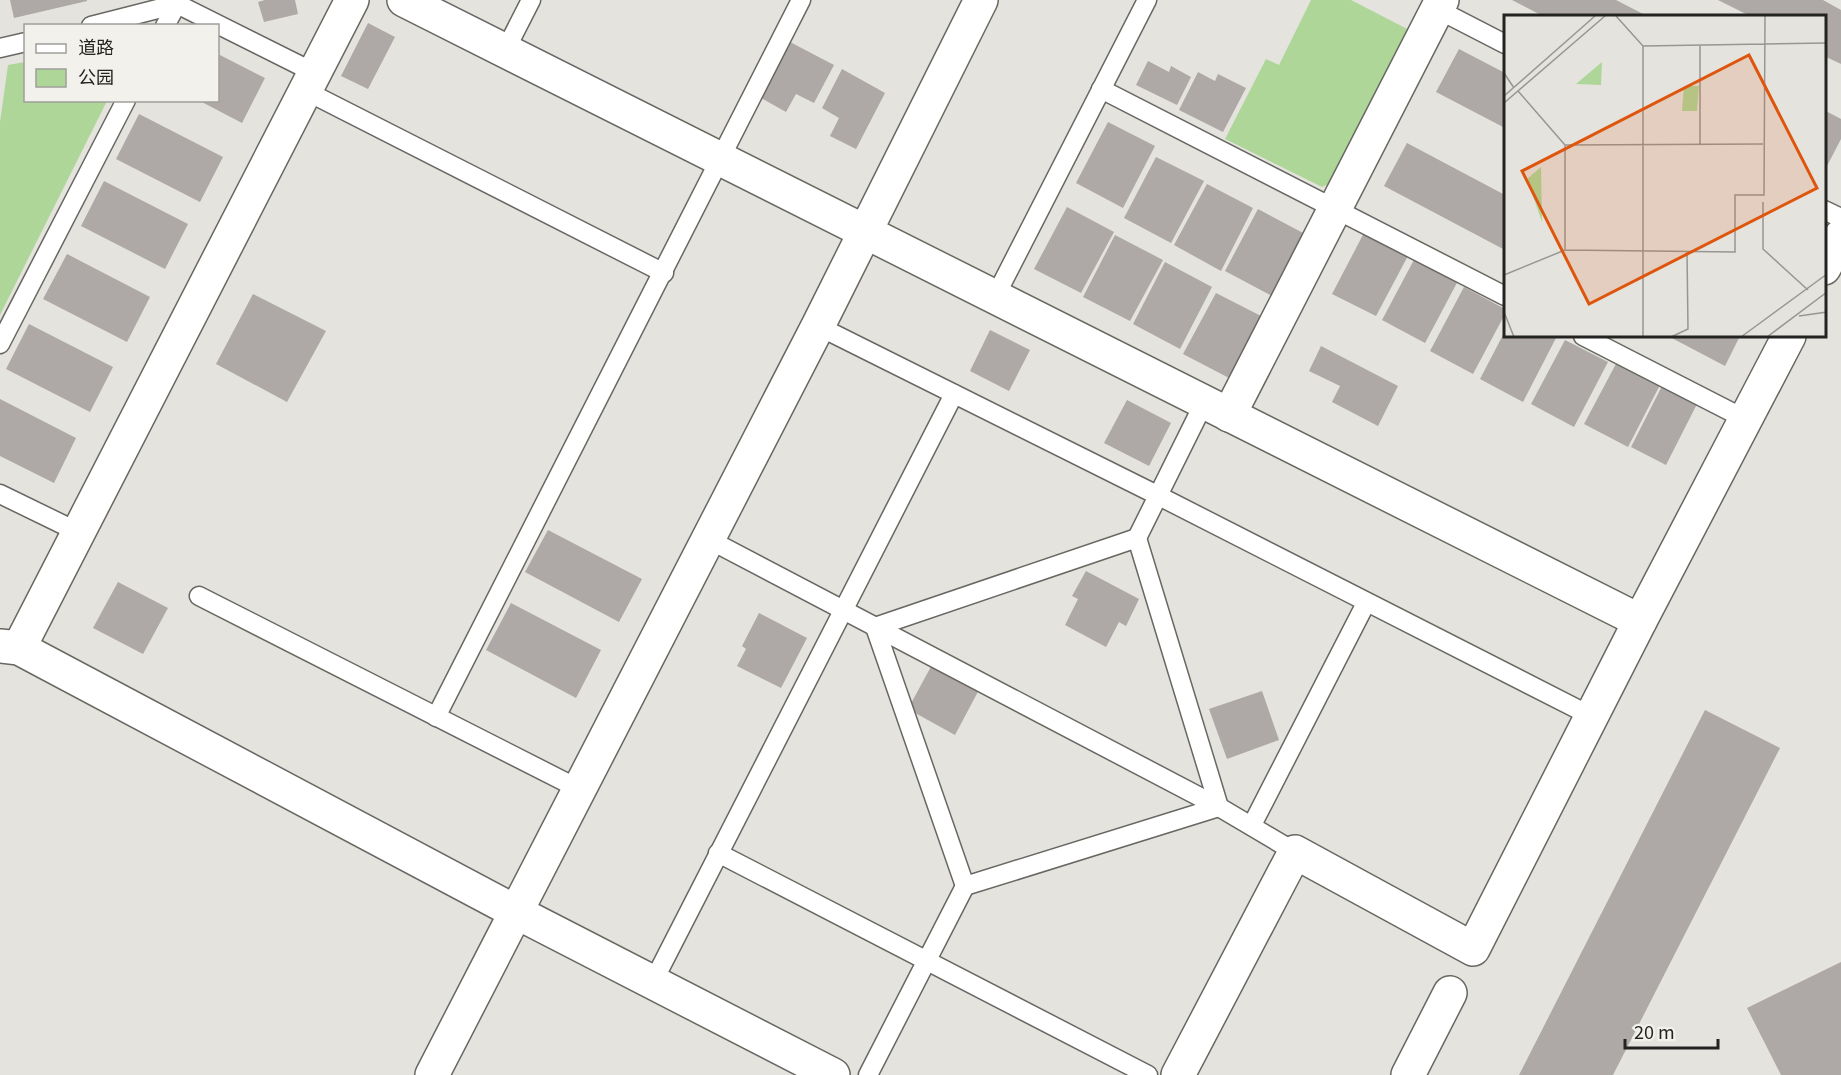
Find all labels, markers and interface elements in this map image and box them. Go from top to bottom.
inset map [1504,15,1826,338]
legend [24,24,219,102]
text: 道路 [78,33,114,59]
text: 公园 [78,63,114,89]
scale bar [1625,1012,1718,1050]
text: 20 m [1634,1018,1675,1044]

